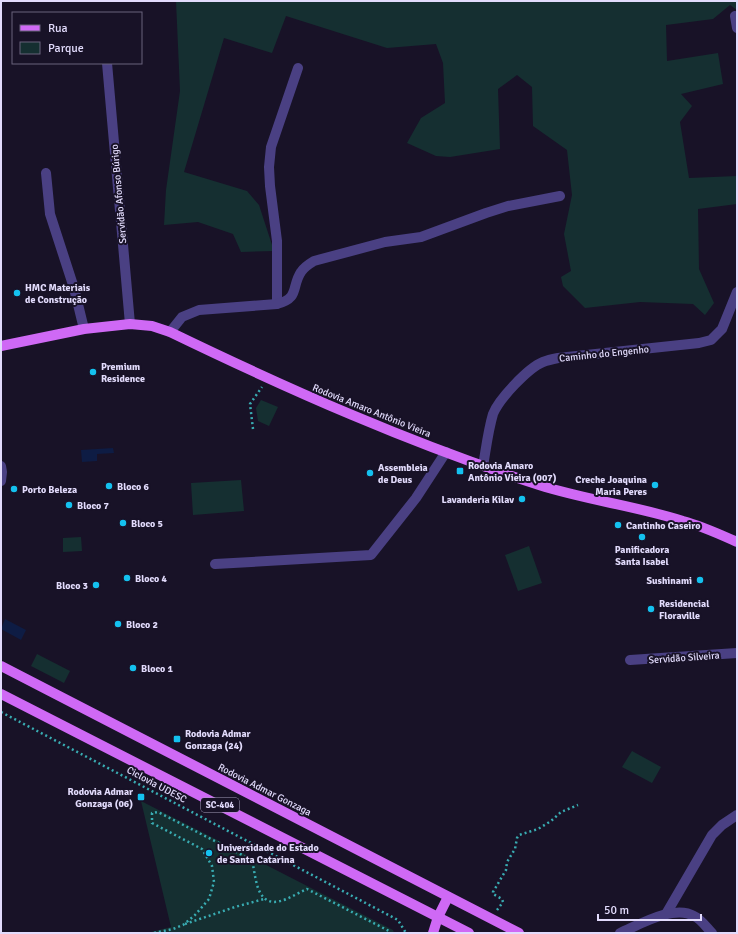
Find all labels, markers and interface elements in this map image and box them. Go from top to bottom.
legend [12,12,142,64]
text: Rua [48,21,68,36]
text: Parque [48,41,84,56]
street label: Servidão Afonso Búrigo [109,144,129,244]
place label: HMC Materiais de Construção [25,282,91,306]
marker: HMC Materiais de Construção [12,288,22,298]
street label: Caminho do Engenho [559,343,650,365]
place label: Premium Residence [101,361,145,385]
marker: Premium Residence [88,367,98,377]
street label: Rodovia Amaro Antônio Vieira [311,382,433,440]
place label: Rodovia Amaro Antônio Vieira (007) [468,460,557,484]
place label: Assembleia de Deus [378,462,428,486]
marker: Rodovia Amaro Antônio Vieira (007) [455,466,465,476]
marker: Assembleia de Deus [365,468,375,478]
place label: Creche Joaquina Maria Peres [575,474,648,498]
marker: Creche Joaquina Maria Peres [650,480,660,490]
marker: Bloco 6 [104,481,114,491]
place label: Bloco 6 [117,481,149,493]
marker: Porto Beleza [9,484,19,494]
place label: Porto Beleza [22,484,77,496]
place label: Lavanderia Kilav [441,494,514,506]
marker: Lavanderia Kilav [517,494,527,504]
marker: Bloco 7 [64,500,74,510]
place label: Bloco 7 [77,500,109,512]
marker: Bloco 5 [118,518,128,528]
place label: Bloco 5 [131,518,163,530]
marker: Cantinho Caseiro [613,520,623,530]
place label: Cantinho Caseiro [626,520,700,532]
marker: Panificadora Santa Isabel [637,532,647,542]
place label: Panificadora Santa Isabel [615,544,669,568]
marker: Bloco 4 [122,573,132,583]
place label: Bloco 4 [135,573,167,585]
place label: Sushinami [646,575,692,587]
marker: Sushinami [695,575,705,585]
place label: Bloco 3 [56,580,88,592]
marker: Bloco 3 [91,580,101,590]
place label: Residencial Floraville [659,598,709,622]
marker: Residencial Floraville [646,604,656,614]
marker: Bloco 2 [113,619,123,629]
place label: Bloco 2 [126,619,158,631]
street label: Servidão Silveira [648,650,720,666]
marker: Bloco 1 [128,663,138,673]
place label: Bloco 1 [141,663,173,675]
place label: Rodovia Admar Gonzaga (24) [185,728,251,752]
marker: Rodovia Admar Gonzaga (24) [172,734,182,744]
street label: Rodovia Admar Gonzaga [216,761,313,819]
street label: Ciclovia UDESC [124,764,189,806]
place label: Rodovia Admar Gonzaga (06) [67,786,133,810]
marker: Rodovia Admar Gonzaga (06) [136,792,146,802]
road number: SC-404 [201,798,239,812]
place label: Universidade do Estado de Santa Catarina [217,842,319,866]
marker: Universidade do Estado de Santa Catarina [204,848,214,858]
scale bar [598,896,701,922]
text: 50 m [604,903,629,918]

